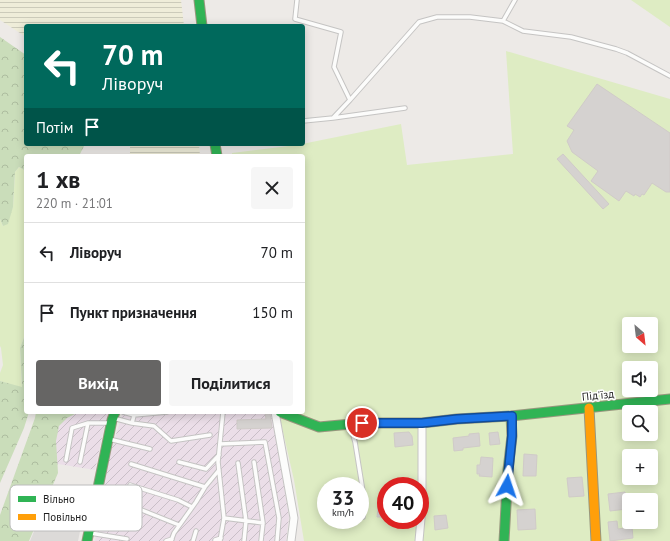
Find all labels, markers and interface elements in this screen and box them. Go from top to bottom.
text: 70 m [102,36,163,73]
icon: left [36,40,88,92]
text: Ліворуч [102,72,163,95]
icon: arrive [81,116,103,138]
text: Потім [36,118,73,137]
text: 1 хв [36,164,80,195]
button: close [251,167,293,209]
text: 220 m · 21:01 [36,195,113,212]
icon: left [36,242,58,264]
text: Ліворуч [70,243,122,262]
text: 70 m [260,243,293,262]
icon: arrive [36,302,58,324]
text: Пункт призначення [70,303,197,322]
text: 150 m [252,303,293,322]
north arrow [622,317,658,353]
map controls [622,317,658,529]
button: Вихід [36,360,161,406]
button: Поділитися [169,360,293,406]
button: sound [622,361,658,397]
street label: Під'їзд [581,386,615,404]
button: search [622,405,658,441]
pin [345,406,379,440]
icon: arrive [351,412,373,434]
button: + [622,449,658,485]
position arrow [486,465,528,507]
speed limit sign: 40 [377,477,429,529]
legend [10,485,142,531]
text: 33 [332,485,354,511]
text: Вільно [43,492,75,506]
button: − [622,493,658,529]
text: km/h [332,506,354,519]
text: Повільно [43,510,87,524]

